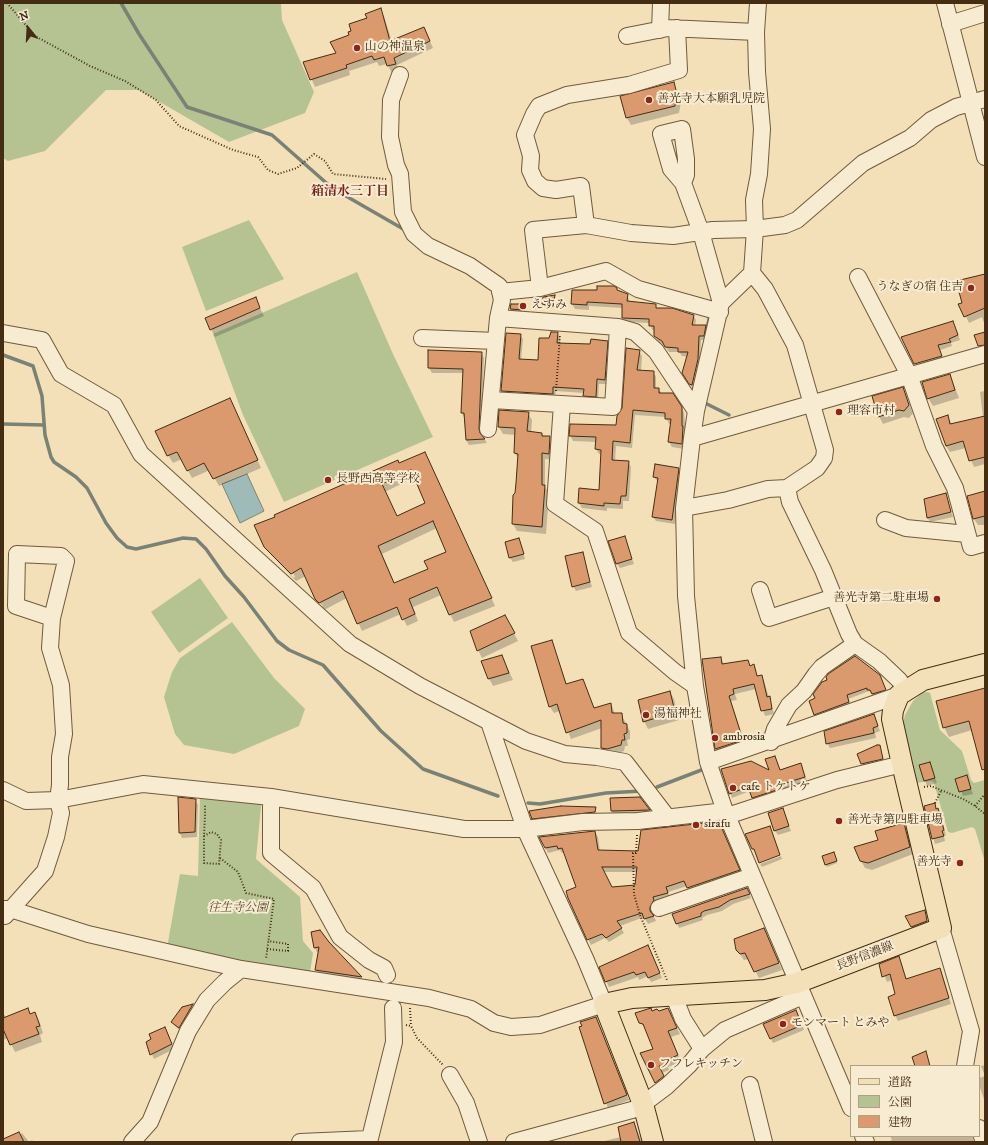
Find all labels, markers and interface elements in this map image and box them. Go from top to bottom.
north arrow [8,8,48,48]
text: N [18,9,31,25]
place label: 山の神温泉 [365,41,425,55]
marker: 山の神温泉 [352,43,362,53]
place label: 善光寺大本願乳児院 [657,93,765,107]
marker: 善光寺大本願乳児院 [644,95,654,105]
district label: 箱清水三丁目 [311,184,389,200]
place label: うなぎの宿 住吉 [876,281,963,295]
marker: うなぎの宿 住吉 [966,283,976,293]
place label: えすみ [531,299,567,313]
marker: えすみ [518,301,528,311]
place label: 理容市村 [847,405,895,419]
marker: 理容市村 [834,407,844,417]
place label: 長野西高等学校 [336,473,420,487]
marker: 長野西高等学校 [323,475,333,485]
place label: 善光寺第二駐車場 [833,592,929,606]
marker: 善光寺第二駐車場 [932,594,942,604]
place label: 湯福神社 [654,708,702,722]
marker: 湯福神社 [641,710,651,720]
place label: ambrosia [723,731,765,745]
marker: ambrosia [710,733,720,743]
place label: cafe トケトケ [741,781,811,795]
marker: cafe トケトケ [728,783,738,793]
place label: 善光寺第四駐車場 [847,814,943,828]
marker: 善光寺第四駐車場 [834,816,844,826]
place label: sirafu [704,818,730,832]
marker: sirafu [691,820,701,830]
place label: 善光寺 [916,856,952,870]
marker: 善光寺 [955,858,965,868]
park label: 往生寺公園 [208,902,268,916]
street label: 長野信濃線 [834,940,896,974]
place label: モンマート とみや [791,1017,890,1031]
marker: モンマート とみや [778,1019,788,1029]
place label: フフレキッチン [659,1058,743,1072]
marker: フフレキッチン [646,1060,656,1070]
legend [850,1065,980,1137]
text: 道路 [888,1075,912,1090]
text: 公園 [888,1095,912,1110]
text: 建物 [888,1115,912,1130]

